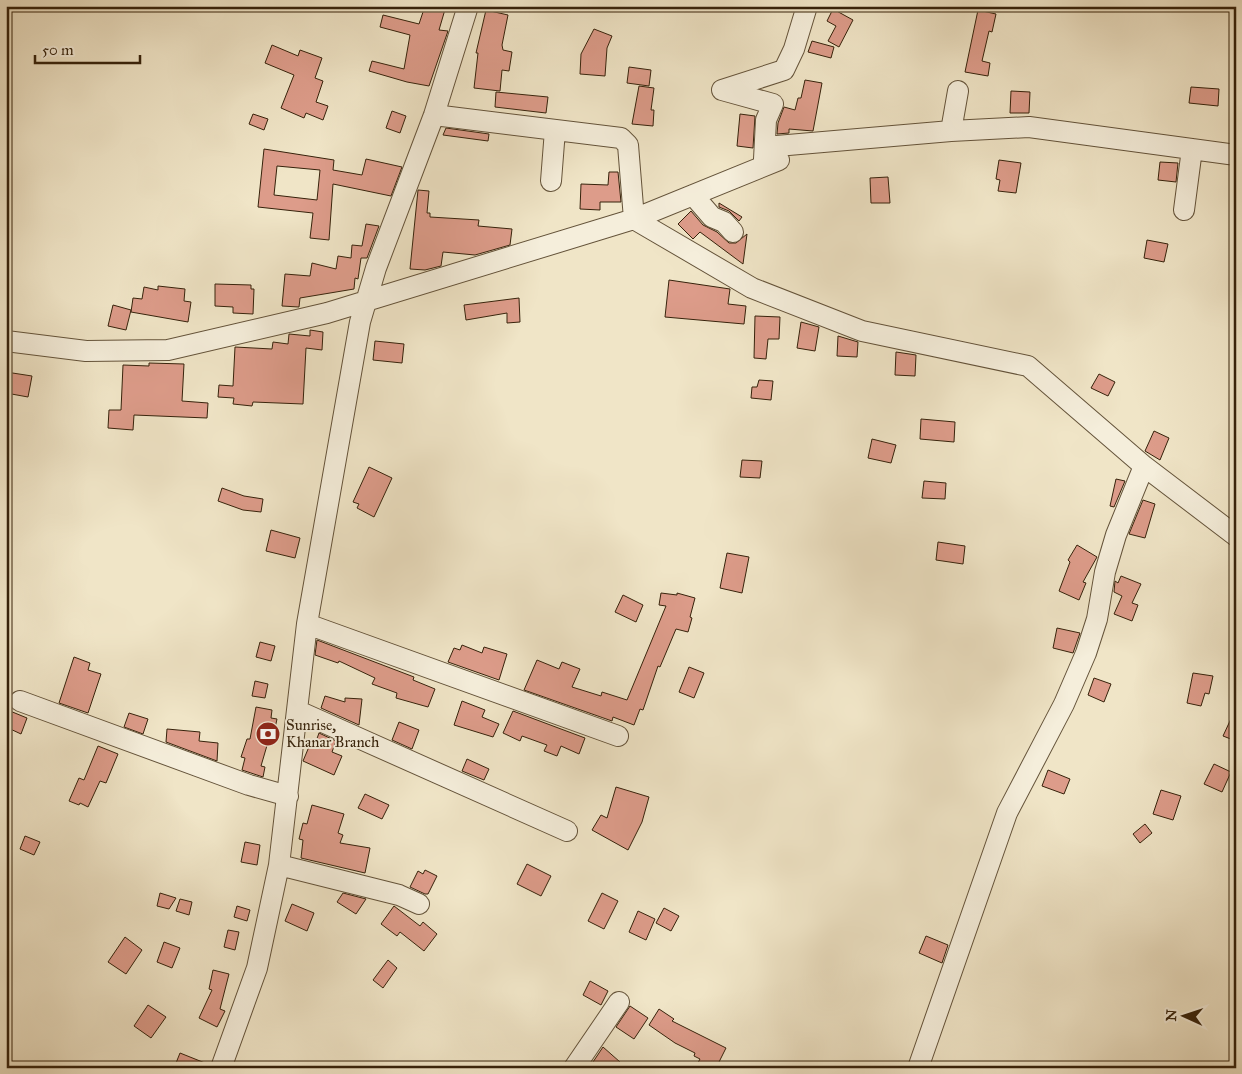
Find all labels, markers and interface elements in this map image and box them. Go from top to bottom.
scale bar [35,32,140,64]
text: 50 m [42,41,74,59]
place label: Sunrise, Khanar Branch [286,716,380,751]
bank icon: Sunrise, Khanar Branch [255,721,281,747]
north arrow [1160,992,1210,1042]
text: N [1163,1009,1180,1022]

